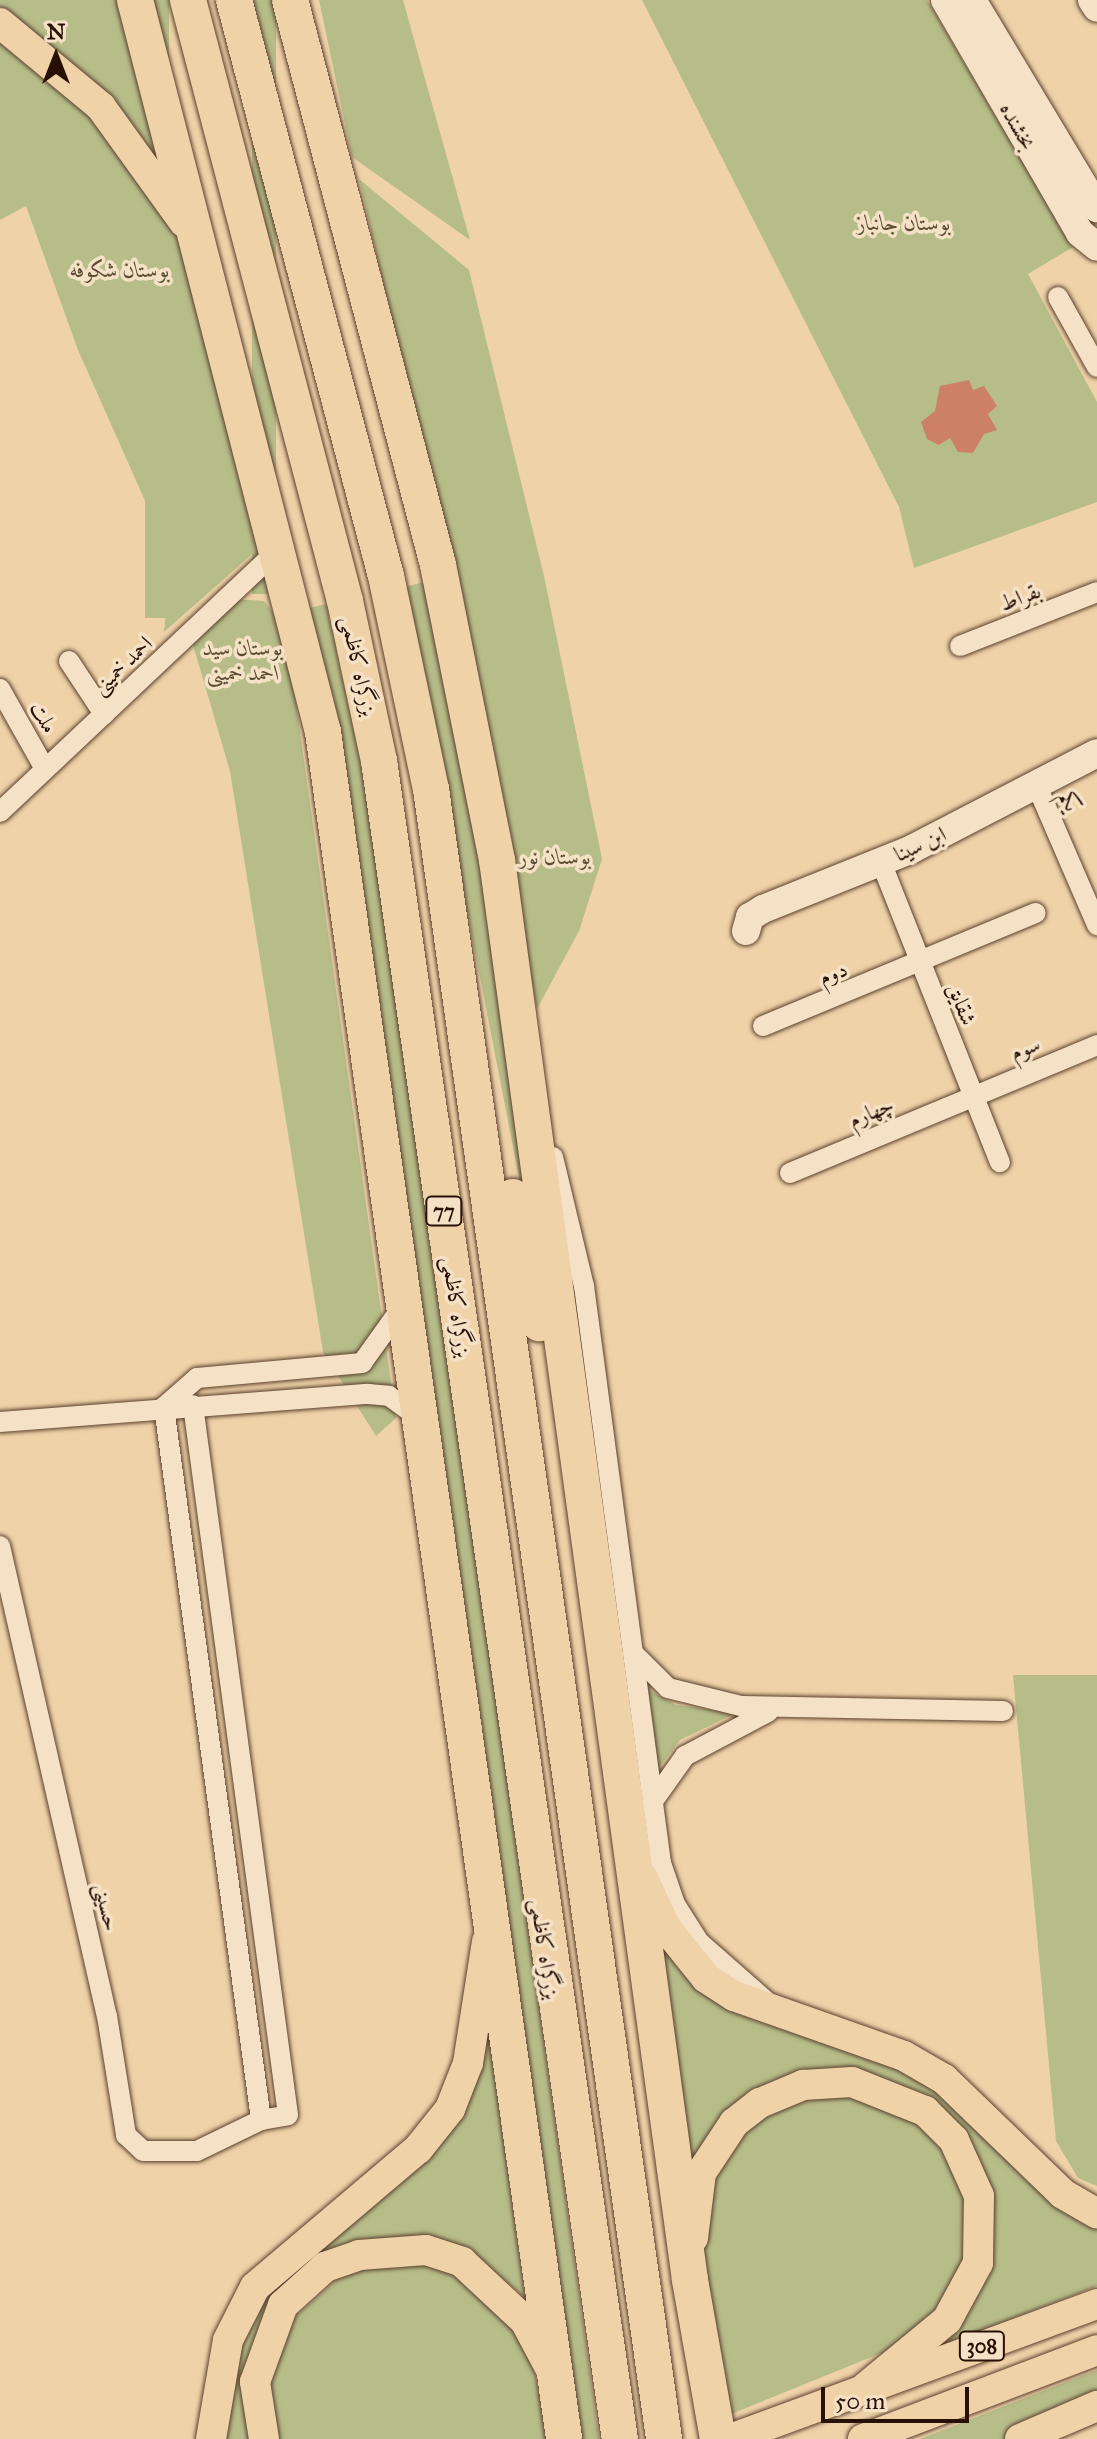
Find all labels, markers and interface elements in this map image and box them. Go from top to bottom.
north arrow [16,16,96,96]
text: N [47,18,65,45]
street label: بخشنده [994,98,1042,154]
park label: بوستان جانباز [857,210,951,236]
park label: بوستان شکوفه [70,257,170,283]
street label: بقراط [996,577,1044,617]
street label: بزرگراه کاظمی [336,614,382,718]
street label: احمد خمینی [86,630,158,700]
park label: بوستان سید احمد خمینی [203,634,283,686]
street label: ملت [25,696,63,738]
street label: یکم [1054,787,1086,815]
street label: ابن سینا [890,821,950,867]
park label: بوستان نور [519,844,591,870]
street label: دوم [815,956,851,990]
street label: شقایق [942,979,982,1029]
street label: سوم [1006,1030,1044,1066]
street label: چهارم [844,1091,898,1133]
road number: 77 [424,1195,464,1227]
street label: بزرگراه کاظمی [437,1255,477,1359]
street label: حسینی [89,1881,125,1933]
street label: بزرگراه کاظمی [525,1897,565,2001]
road number: 308 [958,2330,1006,2362]
scale bar [825,2371,973,2421]
text: 50 m [835,2386,885,2416]

